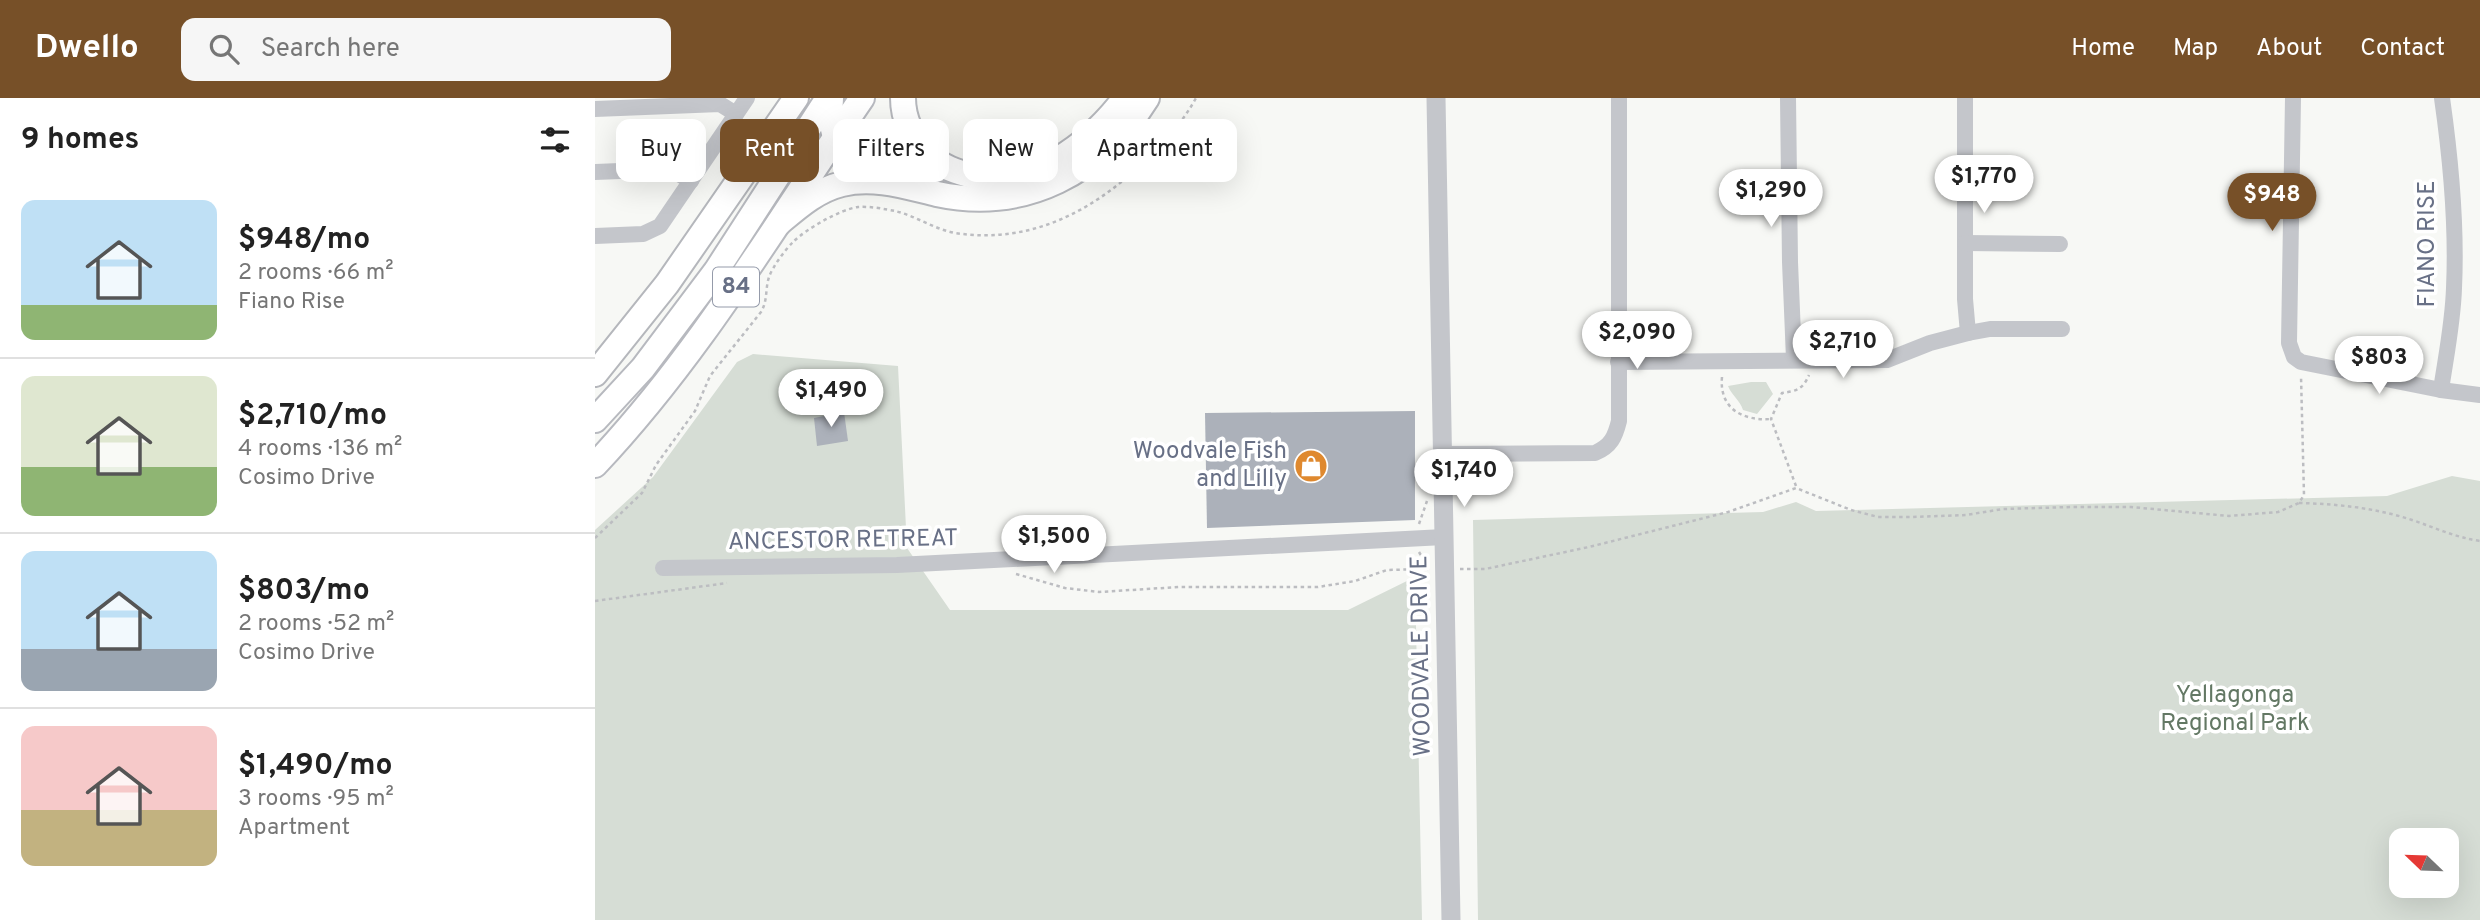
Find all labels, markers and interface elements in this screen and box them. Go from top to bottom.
search box [181,18,671,81]
text: Dwello [35,28,139,70]
icon: search [205,30,243,68]
text: Search here [261,33,400,66]
text: Home [2071,34,2135,64]
text: Map [2173,34,2218,64]
text: About [2256,34,2322,64]
text: Contact [2360,34,2445,64]
chip: Buy [616,119,706,182]
chip: Rent [720,119,819,182]
chip: Filters [833,119,949,182]
chip: New [963,119,1058,182]
chip: Apartment [1072,119,1237,182]
icon: filters [536,121,574,159]
text: 9 homes [21,122,139,159]
pin: $1,770 [1927,156,2041,215]
text: $1,770 [1951,163,2017,192]
pin: $1,290 [1714,170,1828,229]
pin: $948 [2231,174,2313,233]
text: $1,290 [1735,177,1807,206]
street label: FIANO RISE [2413,180,2443,308]
text: $948 [2243,181,2301,210]
text: $948/mo [238,222,370,259]
icon: home [77,228,161,312]
text: 2 rooms · 66 m² [238,259,394,288]
road number: 84 [713,268,759,306]
text: Fiano Rise [238,288,345,317]
pin: $2,090 [1580,312,1694,371]
text: $2,090 [1598,319,1676,348]
pin: $2,710 [1786,320,1900,380]
text: $2,710 [1809,328,1877,357]
pin: $803 [2338,336,2420,396]
text: $803 [2351,344,2407,373]
pin: $1,490 [774,370,888,429]
text: $1,490 [794,377,868,406]
text: $2,710/mo [238,398,387,435]
icon: home [77,404,161,488]
text: 4 rooms · 136 m² [238,435,402,464]
place label: Woodvale Fish and Lilly [1133,437,1287,495]
shop icon: Woodvale Fish and Lilly [1292,447,1330,485]
pin: $1,740 [1407,450,1521,509]
text: $1,740 [1430,457,1498,486]
text: Cosimo Drive [238,464,375,493]
pin: $1,500 [997,516,1111,575]
text: $1,500 [1017,523,1091,552]
street label: ANCESTOR RETREAT [728,524,958,558]
street label: WOODVALE DRIVE [1405,555,1439,757]
text: $803/mo [238,573,370,610]
icon: home [77,579,161,663]
text: 2 rooms · 52 m² [238,610,394,639]
text: Cosimo Drive [238,639,375,668]
park label: Yellagonga Regional Park [2160,681,2310,739]
text: $1,490/mo [238,748,393,785]
icon: home [77,754,161,838]
text: 3 rooms · 95 m² [238,785,394,814]
text: Apartment [238,814,350,843]
north arrow [2389,828,2459,898]
map controls [2389,828,2459,898]

